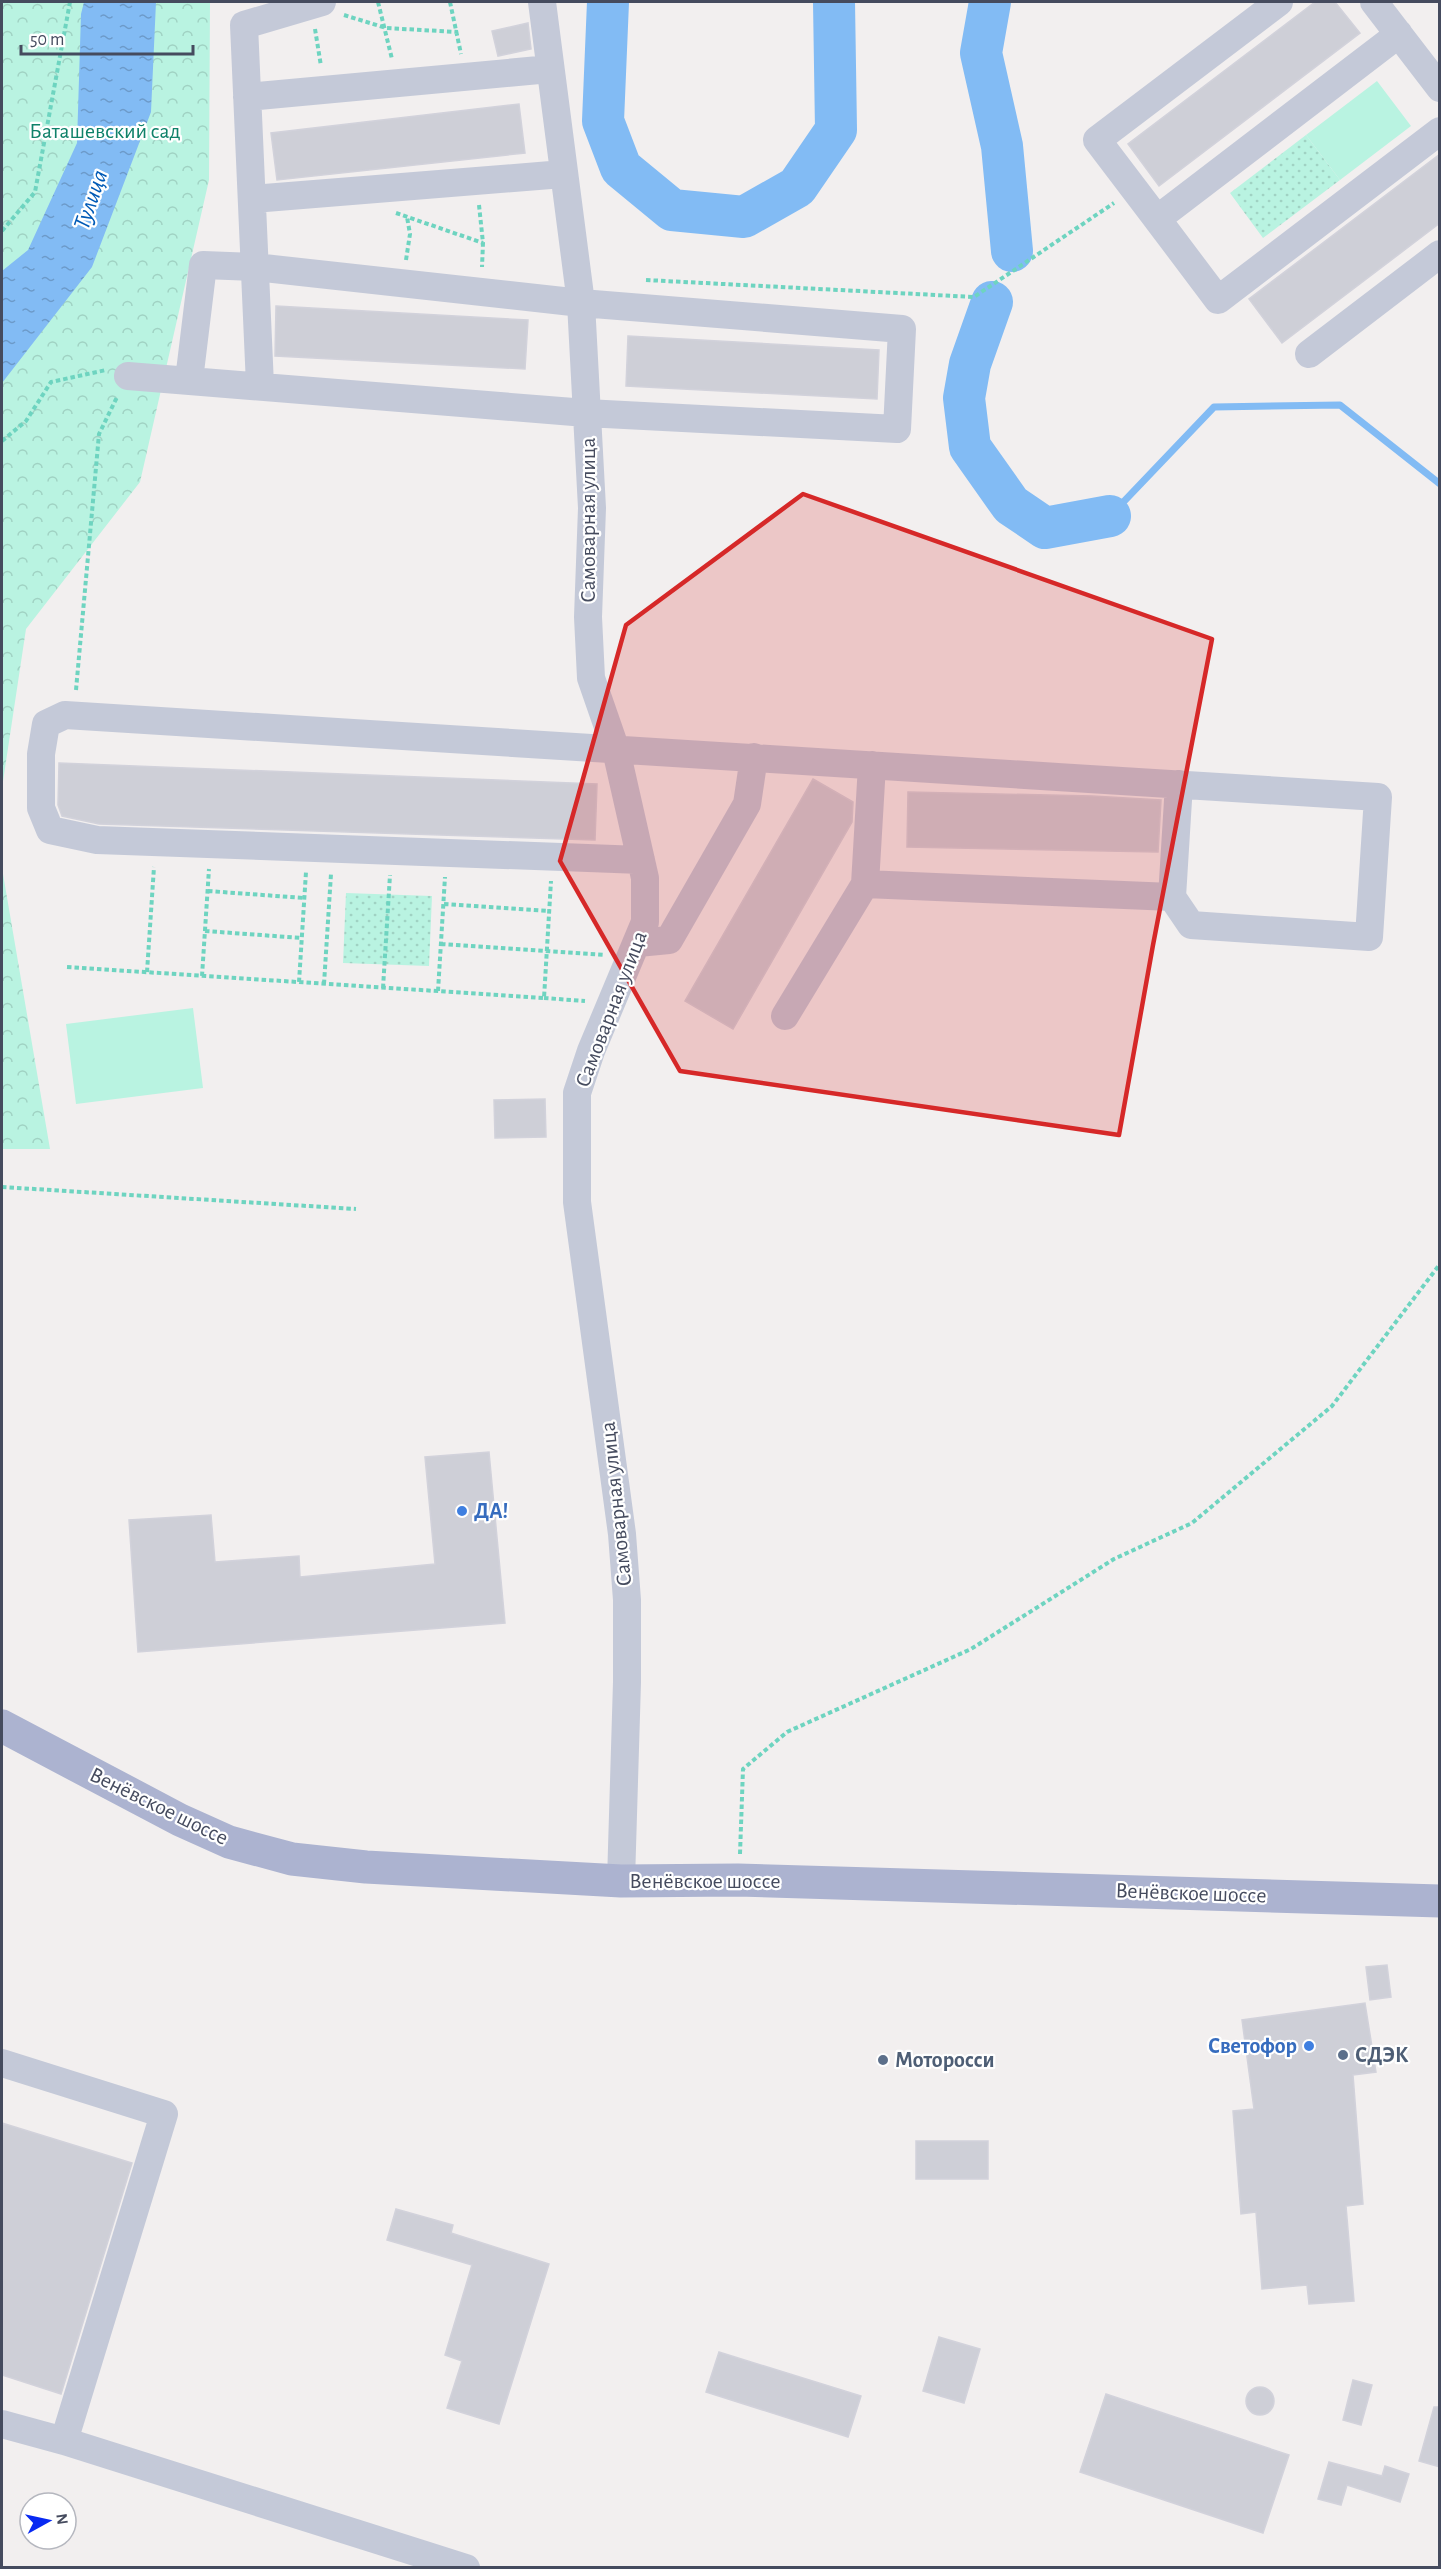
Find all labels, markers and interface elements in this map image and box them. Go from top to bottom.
scale bar [21,18,194,56]
text: 50 m [30,31,64,49]
park label: Баташевский сад [29,120,181,142]
water label: Тулица [70,167,112,233]
street label: Самоварная улица [577,437,599,603]
street label: Самоварная улица [571,928,651,1090]
street label: Самоварная улица [596,1421,636,1587]
place label: ДА! [474,1500,508,1522]
marker: ДА! [455,1504,469,1518]
street label: Венёвское шоссе [86,1763,232,1849]
street label: Венёвское шоссе [629,1870,781,1892]
street label: Венёвское шоссе [1115,1879,1267,1907]
place label: Светофор [1208,2035,1297,2057]
marker: Светофор [1302,2039,1316,2053]
place label: СДЭК [1355,2044,1409,2066]
marker: СДЭК [1336,2048,1350,2062]
place label: Моторосси [895,2049,995,2071]
marker: Моторосси [876,2053,890,2067]
north arrow [18,2491,78,2551]
text: N [53,2512,71,2526]

